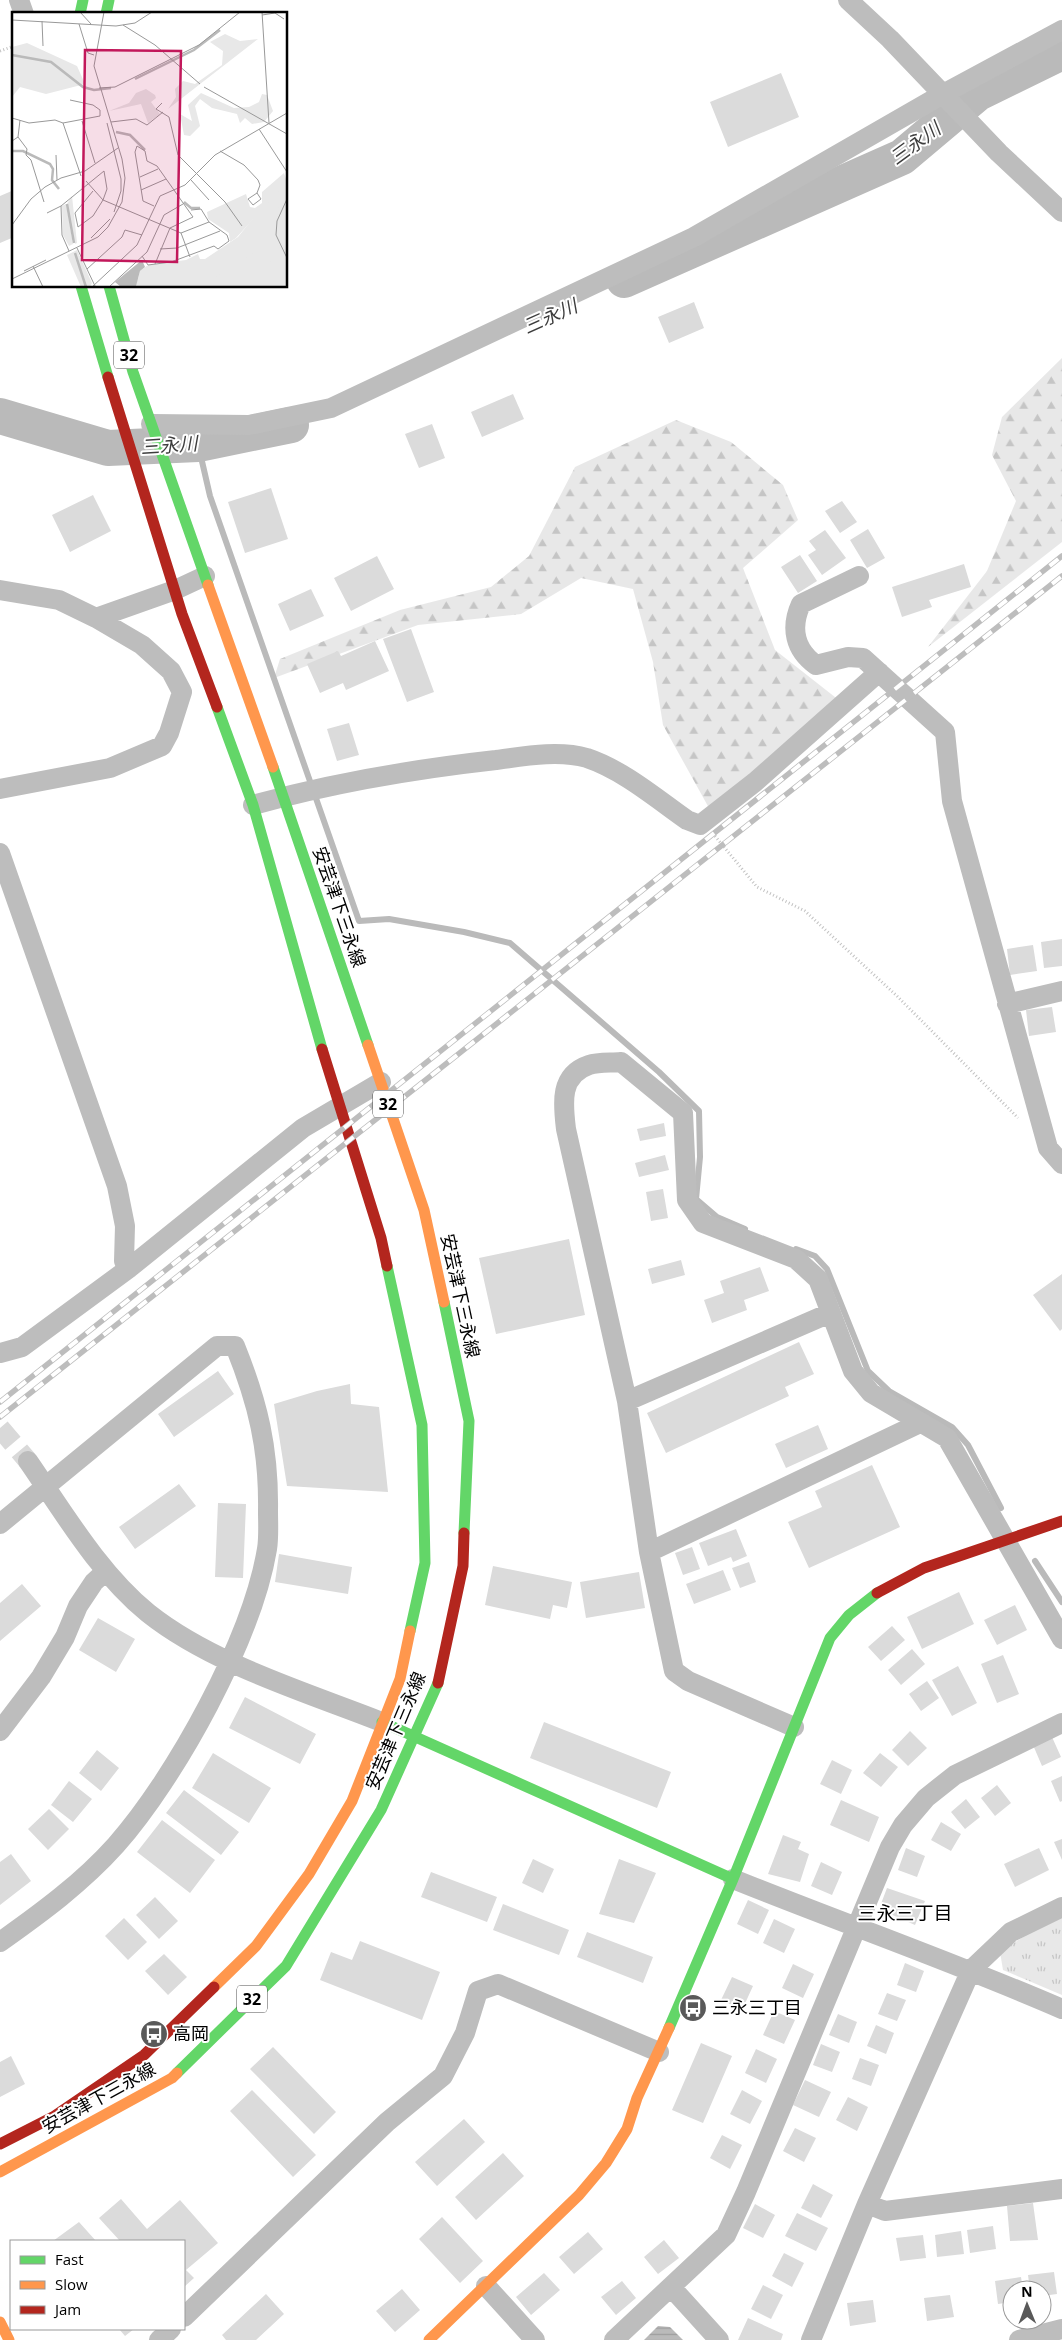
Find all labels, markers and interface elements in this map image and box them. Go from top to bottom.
inset map [12,12,288,288]
water label: 三永川 [884,115,947,170]
water label: 三永川 [519,292,583,339]
road number: 32 [114,342,144,368]
water label: 三永川 [140,430,200,460]
street label: 安芸津下三永線 [308,843,372,970]
road number: 32 [373,1090,403,1118]
street label: 安芸津下三永線 [436,1232,486,1360]
street label: 安芸津下三永線 [359,1668,431,1793]
district label: 三永三丁目 [857,1900,953,1926]
road number: 32 [237,1986,267,2012]
bus stop icon: 三永三丁目 [678,1993,708,2023]
place label: 三永三丁目 [712,1995,802,2019]
bus stop icon: 高岡 [139,2019,169,2049]
place label: 高岡 [173,2021,209,2045]
street label: 安芸津下三永線 [38,2056,159,2138]
legend [10,2240,185,2330]
text: Fast [55,2249,84,2269]
text: Slow [55,2274,88,2294]
north arrow [1002,2280,1052,2330]
text: N [1021,2282,1033,2301]
text: Jam [53,2299,81,2319]

